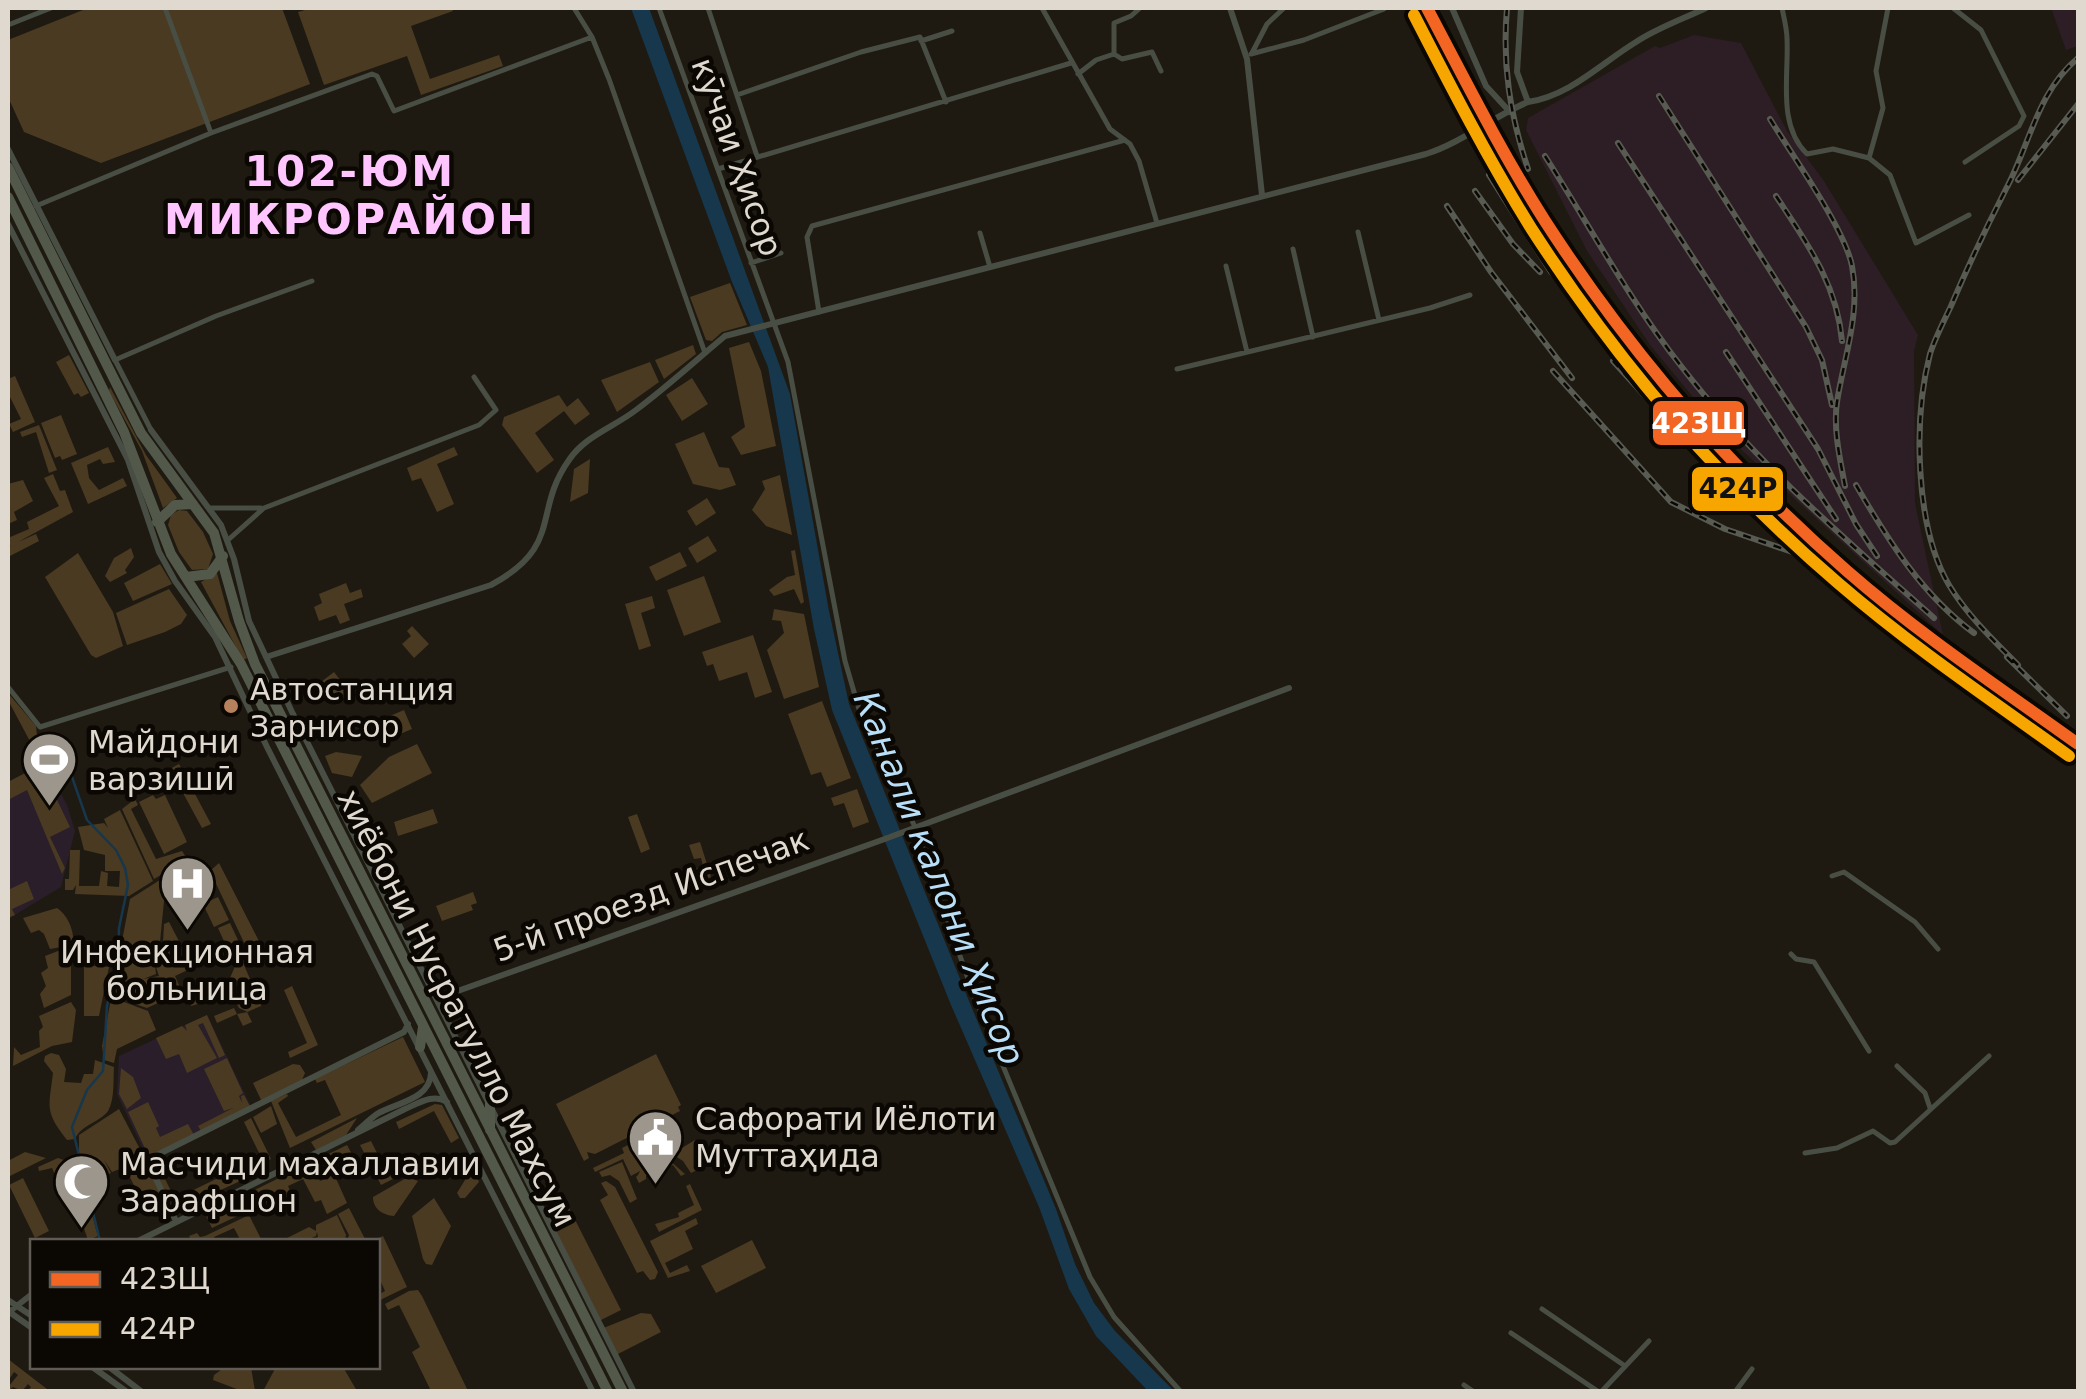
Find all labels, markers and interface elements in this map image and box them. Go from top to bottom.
street label: кӯчаи Ҳисор [684,53,790,261]
district label: 102-ЮМ МИКРОРАЙОН [164,147,536,244]
line badge: 423Щ [1651,399,1746,447]
text: 423Щ [1651,407,1747,440]
line badge: 424Р [1690,465,1785,513]
text: 424Р [1699,472,1777,505]
place label: Автостанция Зарнисор [250,672,454,744]
water label: Канали калони Ҳисор [846,685,1032,1071]
marker: Автостанция Зарнисор [221,696,241,716]
place label: Майдони варзишӣ [88,723,239,798]
sports icon: Майдони варзишӣ [19,730,79,809]
street label: хиёбони Нусратулло Махсум [330,783,584,1233]
street label: 5-й проезд Испечак [488,820,814,970]
hospital icon: Инфекционная больница [157,853,217,932]
place label: Инфекционная больница [60,933,314,1008]
place label: Сафорати Иёлоти Муттаҳида [695,1100,997,1175]
public building icon: Сафорати Иёлоти Муттаҳида [626,1107,686,1186]
place label: Масчиди махаллавии Зарафшон [120,1145,481,1220]
mosque icon: Масчиди махаллавии Зарафшон [51,1152,111,1231]
legend [30,1239,380,1369]
text: 423Щ [120,1261,210,1296]
text: 424Р [120,1311,195,1346]

